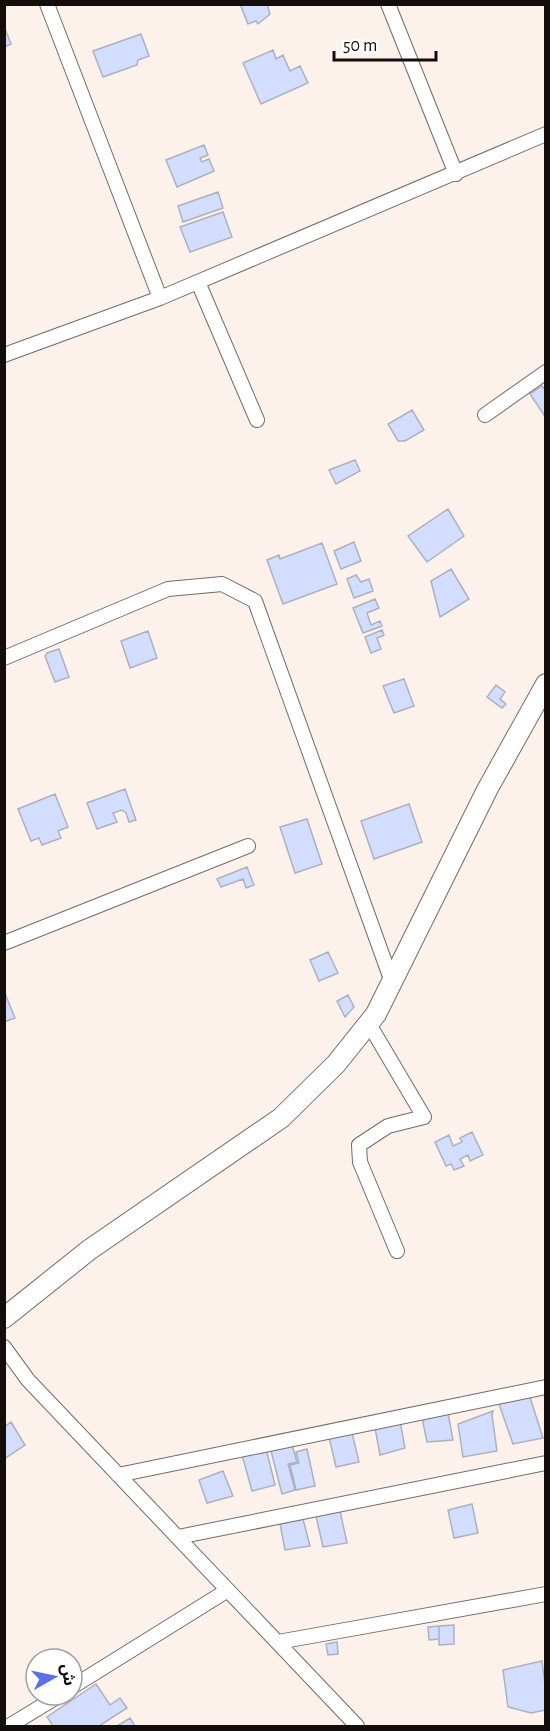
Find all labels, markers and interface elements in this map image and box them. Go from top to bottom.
scale bar [334,24,436,62]
text: 50 m [343,37,377,55]
north arrow [24,1647,84,1707]
text: ش [57,1663,77,1687]

